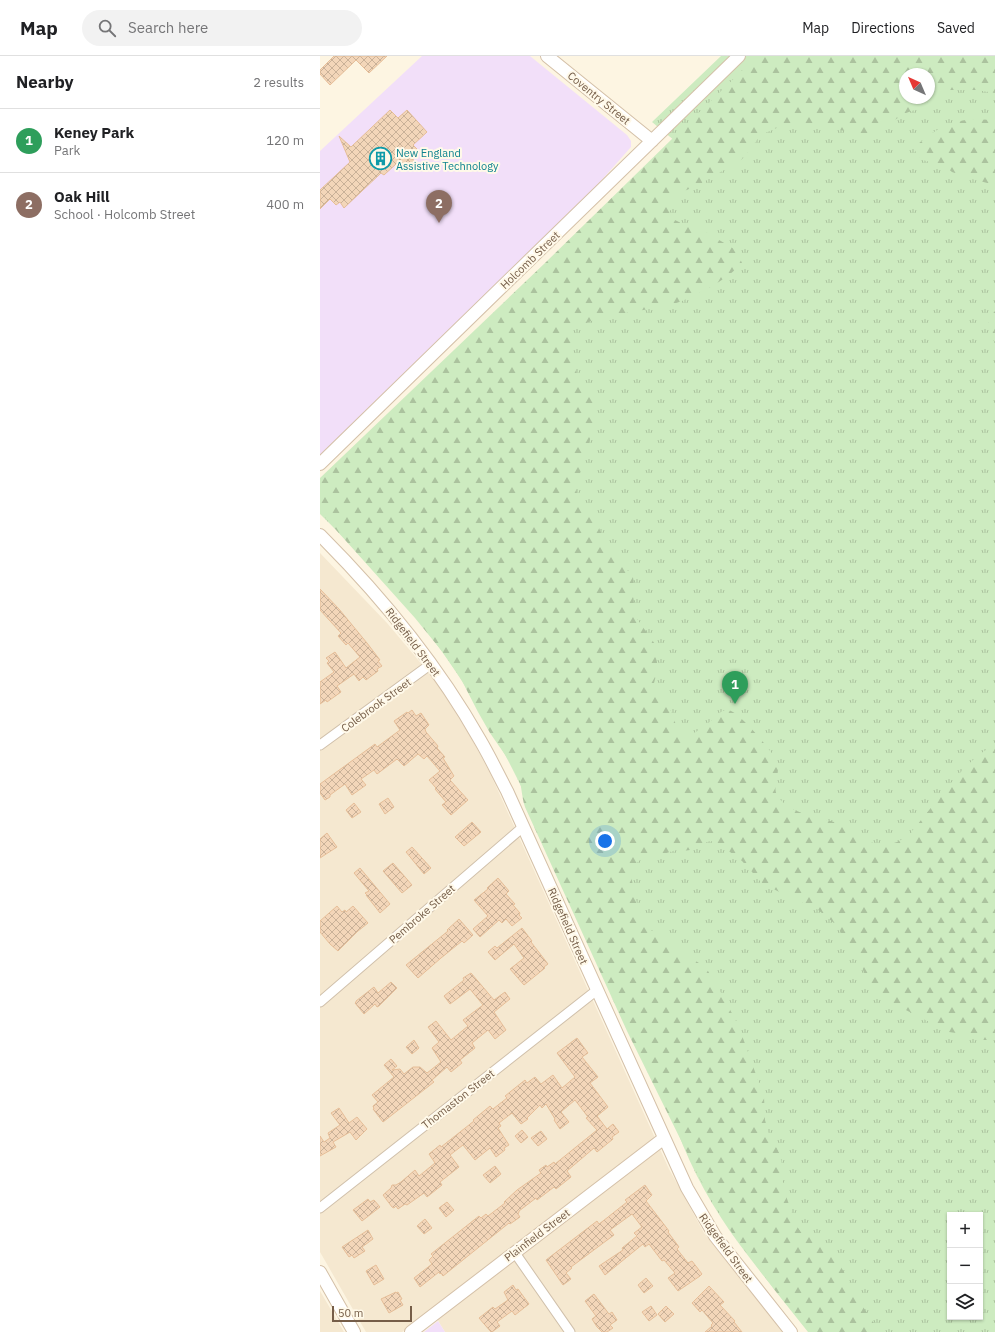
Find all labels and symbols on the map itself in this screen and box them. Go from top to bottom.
street label: Coventry Street [565,68,633,128]
north arrow [899,68,935,104]
building icon: New England Assistive Technology [368,146,394,172]
place label: New England Assistive Technology [396,146,499,173]
pin: 2 [426,190,452,223]
street label: Holcomb Street [497,228,563,292]
street label: Ridgefield Street [383,605,443,679]
pin: 1 [722,671,748,704]
street label: Colebrook Street [338,675,414,735]
your location [595,831,615,851]
street label: Pembroke Street [386,881,458,947]
street label: Ridgefield Street [545,886,591,967]
street label: Thomaston Street [419,1066,497,1132]
street label: Plainfield Street [501,1206,573,1264]
street label: Ridgefield Street [696,1211,756,1286]
scale bar [332,1304,412,1323]

